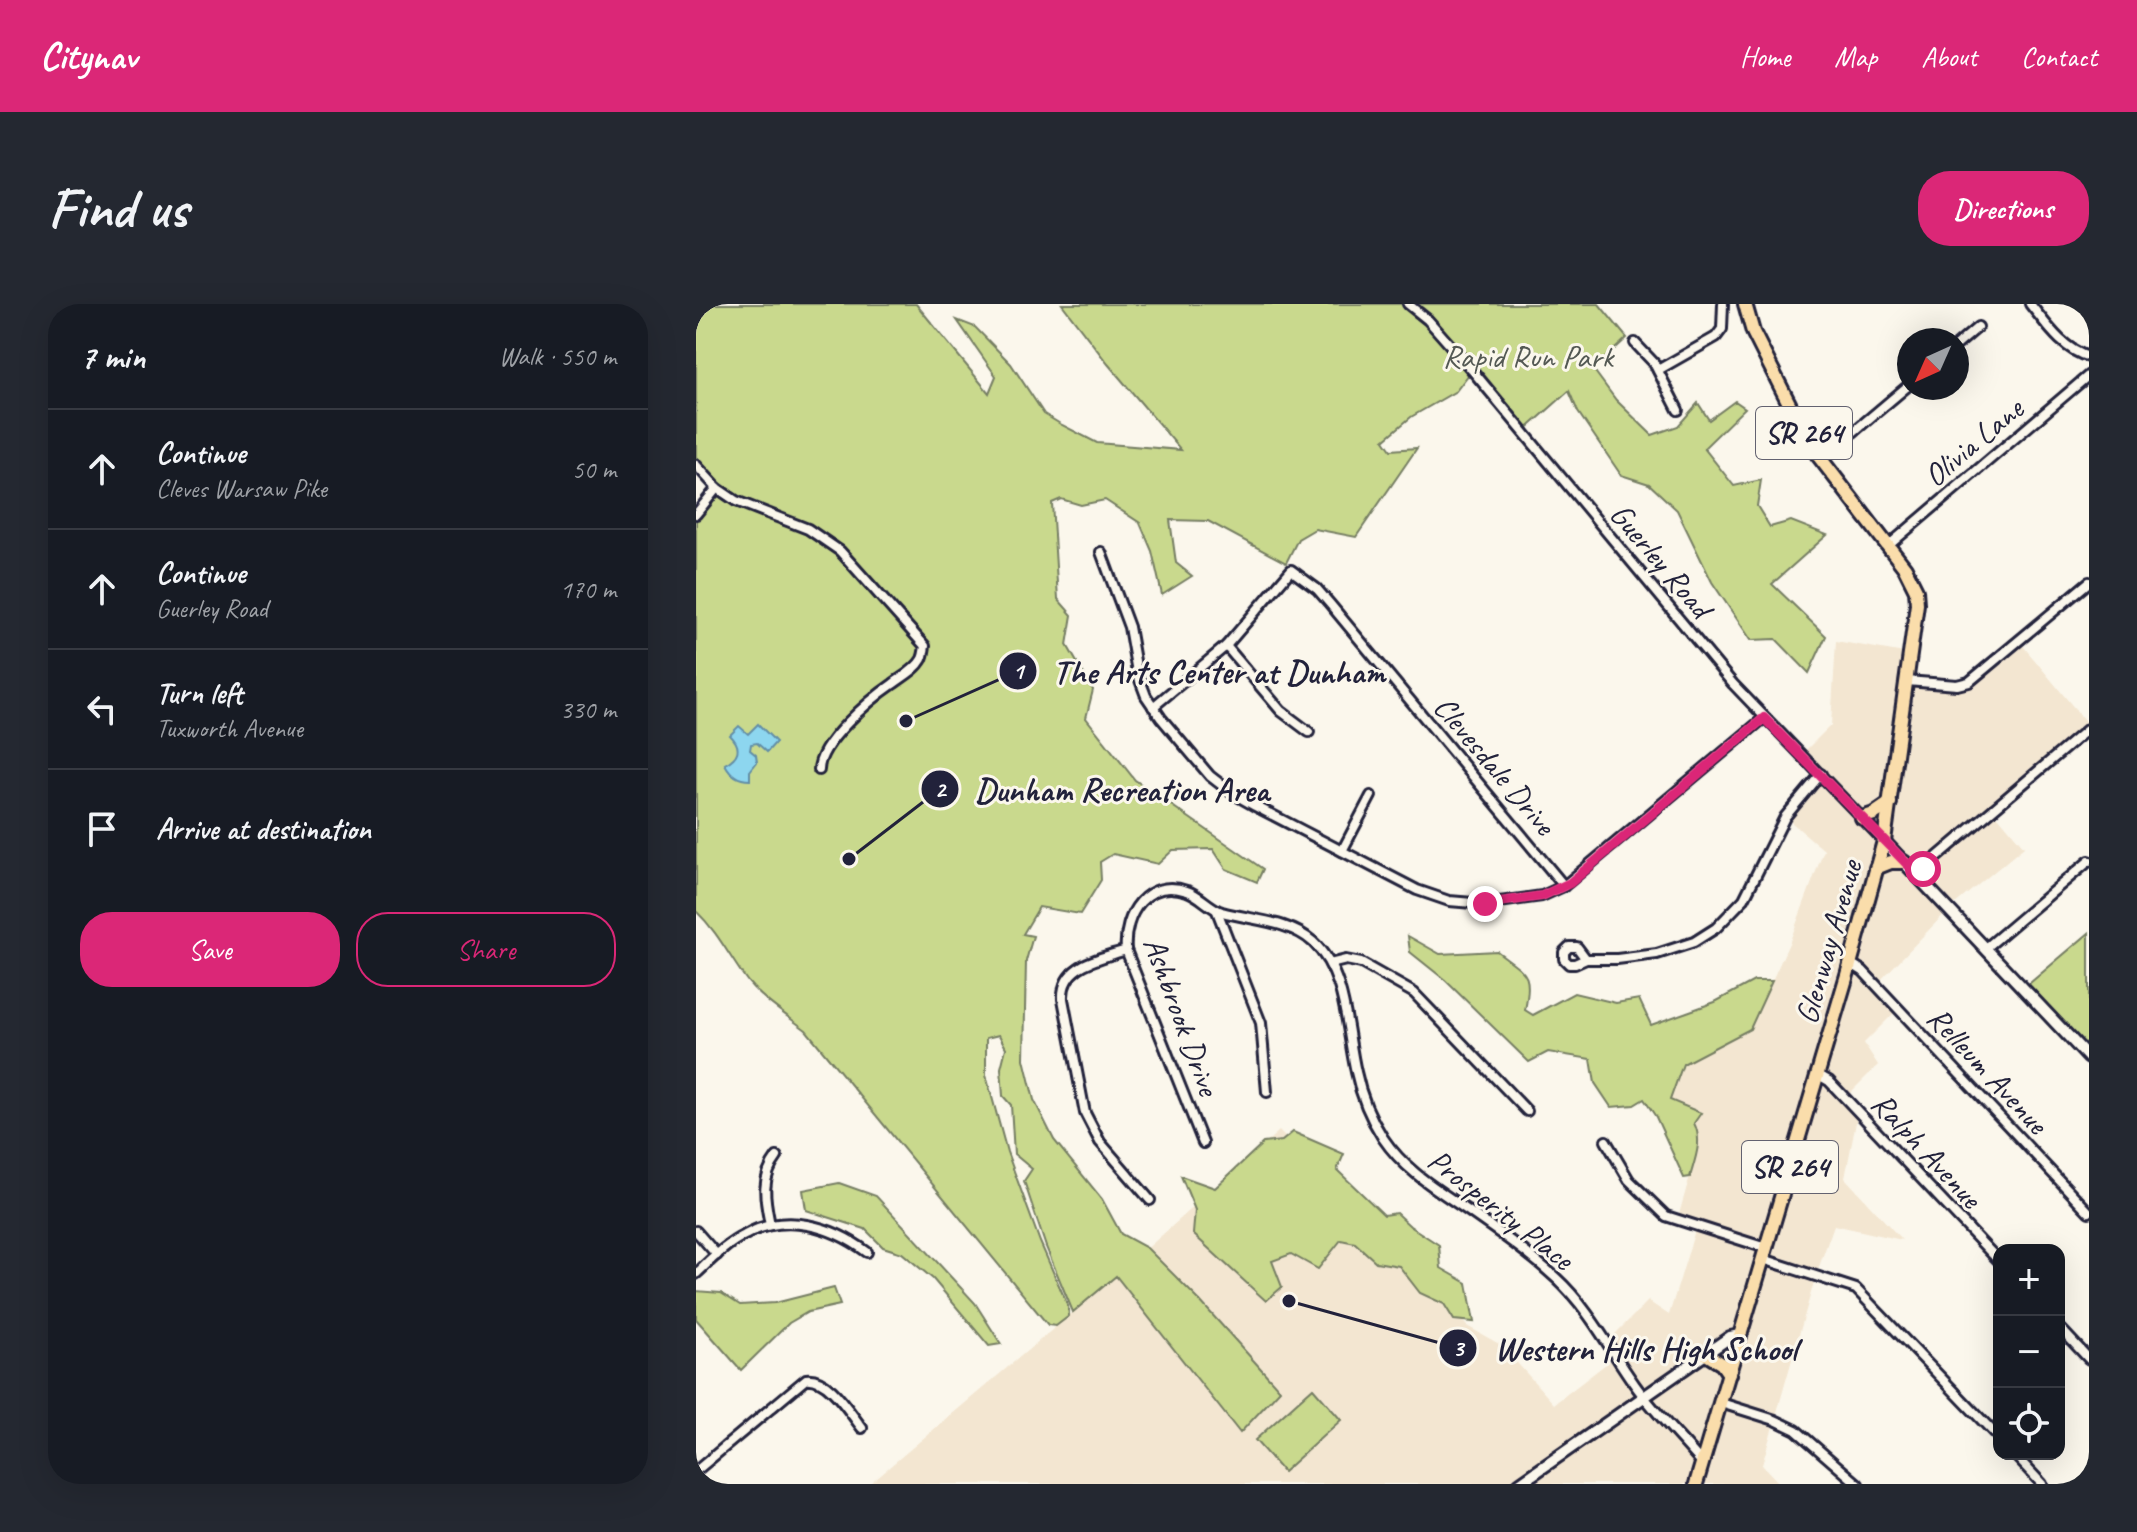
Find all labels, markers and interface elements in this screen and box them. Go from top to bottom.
text: Citynav [40,33,137,80]
text: Home [1740,39,1790,74]
text: Map [1834,39,1877,74]
text: About [1921,39,1977,74]
text: Contact [2021,39,2097,74]
button: Directions [1918,171,2089,246]
text: Find us [48,173,188,244]
north arrow [1897,328,1969,400]
text: 7 min [80,335,145,378]
park label: Rapid Run Park [1443,336,1616,377]
text: Walk · 550 m [499,340,616,373]
street label: Olivia Lane [1915,387,2034,496]
road number: SR 264 [1756,407,1852,459]
text: Continue [156,434,246,472]
icon: ahead [80,447,124,491]
text: 50 m [572,453,616,486]
text: Cleves Warsaw Pike [156,472,327,505]
street label: Guerley Road [1601,495,1723,630]
text: Continue [156,554,246,592]
icon: ahead [80,567,124,611]
text: 170 m [560,573,616,606]
text: Guerley Road [156,592,268,625]
callout: The Arts Center at Dunham [998,642,1400,700]
text: The Arts Center at Dunham [1053,650,1387,693]
text: 1 [1013,656,1027,686]
text: Turn left [156,674,243,712]
icon: left [80,687,124,731]
street label: Clevesdale Drive [1425,687,1566,845]
text: 330 m [560,693,616,726]
text: Tuxworth Avenue [156,712,303,745]
callout: Dunham Recreation Area [920,760,1285,818]
text: Dunham Recreation Area [975,768,1272,811]
text: 2 [935,774,948,804]
icon: arrive [80,807,124,851]
text: Arrive at destination [156,810,371,848]
route start [1905,851,1941,887]
street label: Glenway Avenue [1786,853,1872,1028]
route end [1467,886,1503,922]
button: Save [80,912,340,987]
button: Share [356,912,616,987]
street label: Ashbrook Drive [1134,931,1230,1103]
street label: Relleum Avenue [1918,998,2059,1145]
street label: Ralph Avenue [1862,1084,1993,1219]
street label: Prosperity Place [1420,1140,1584,1281]
road number: SR 264 [1742,1141,1838,1193]
map controls [1993,1244,2065,1460]
button: + [1993,1244,2065,1316]
button: − [1993,1316,2065,1388]
callout: Western Hills High School [1438,1319,1813,1377]
text: Western Hills High School [1495,1327,1803,1370]
text: 3 [1453,1333,1466,1363]
button: locate [1993,1388,2065,1460]

